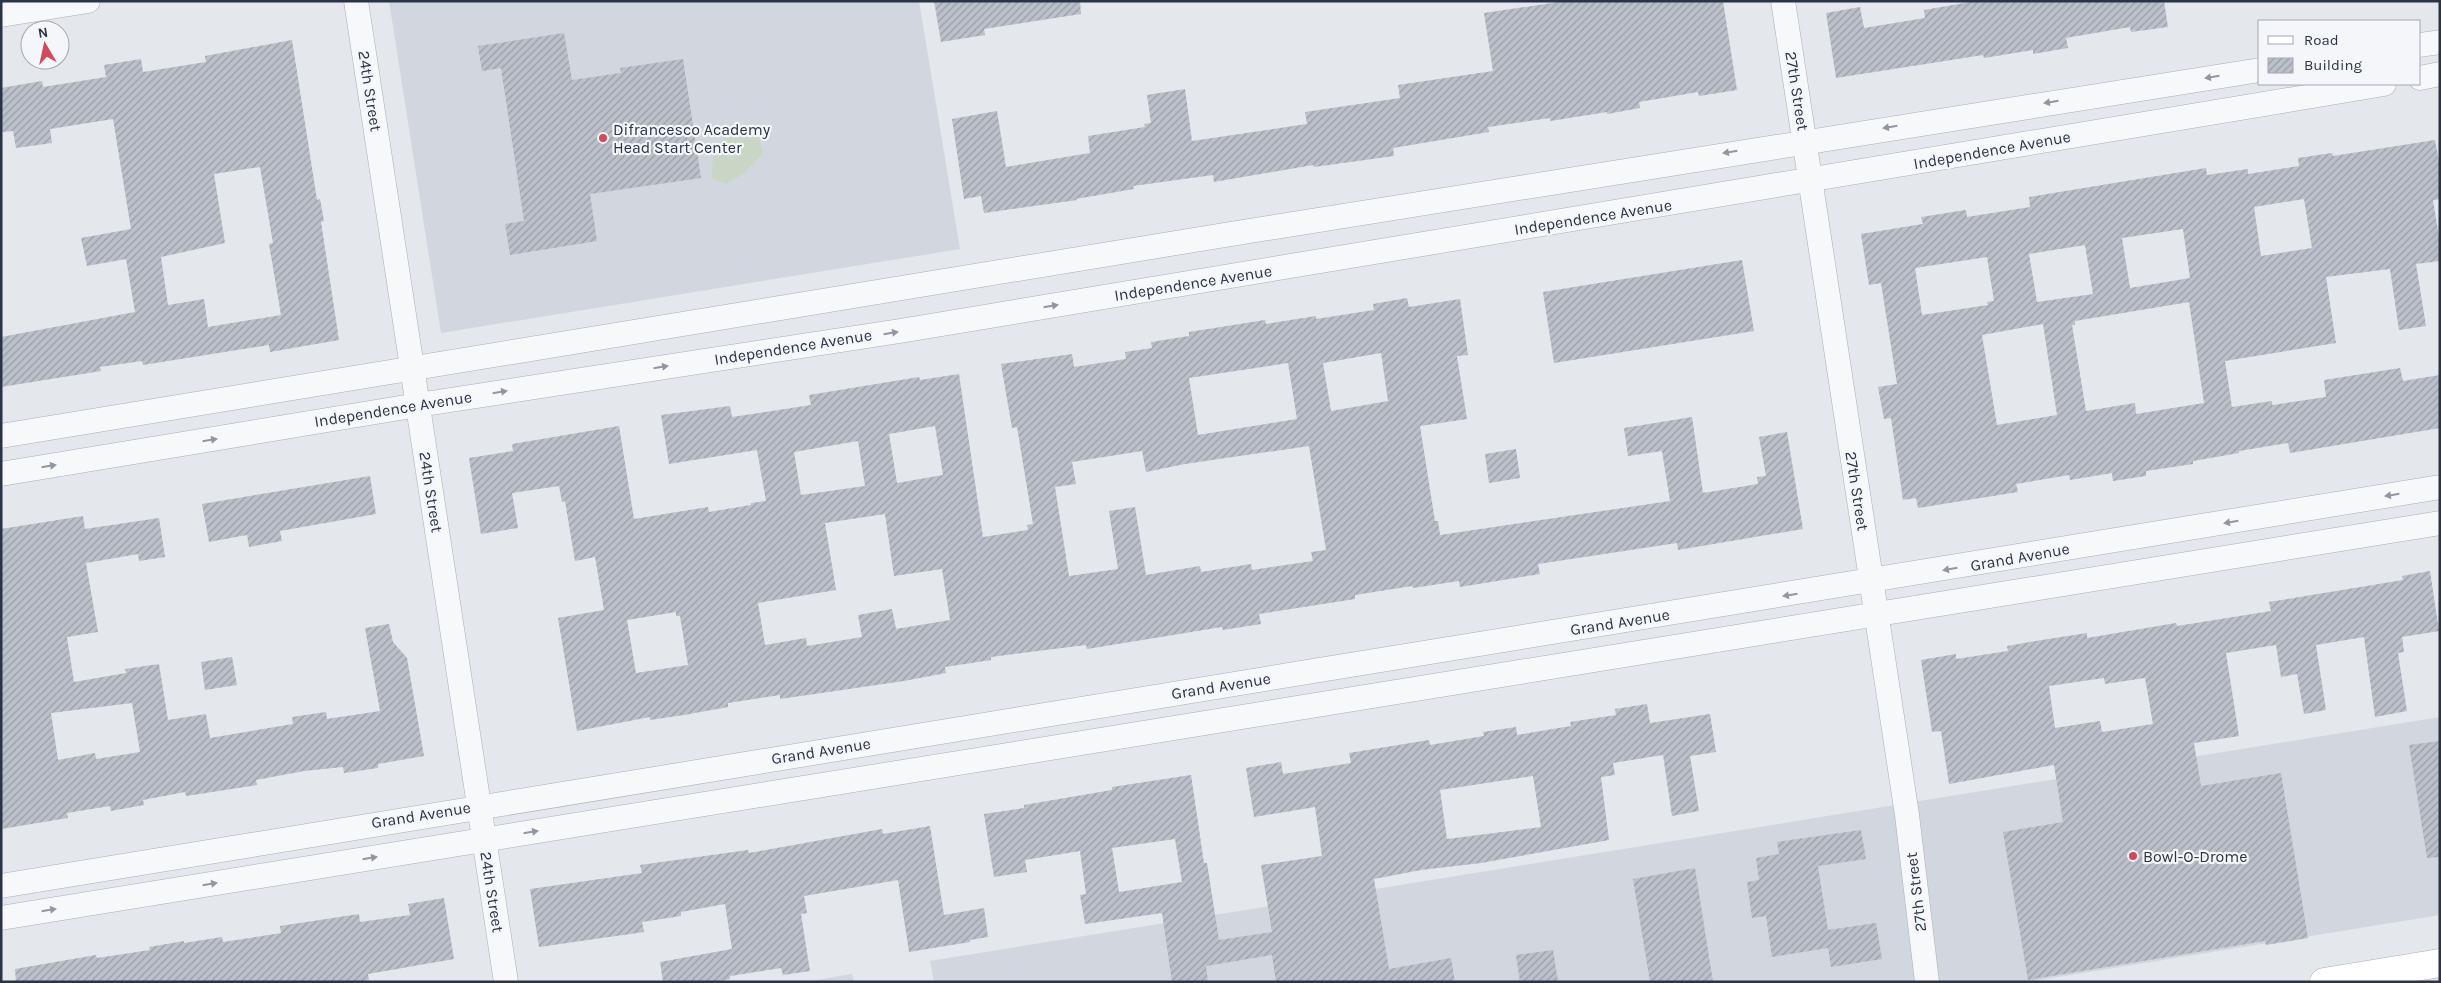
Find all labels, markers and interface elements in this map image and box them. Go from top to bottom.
north arrow [20,20,70,70]
legend [2258,20,2421,85]
text: N [37,23,49,42]
text: Road [2304,31,2339,49]
street label: 24th Street [354,49,386,133]
street label: 27th Street [1781,50,1813,132]
text: Building [2304,56,2362,74]
one-way arrow [2203,74,2219,82]
one-way arrow [2043,98,2059,106]
place label: Difrancesco Academy Head Start Center [613,120,771,157]
one-way arrow [1882,123,1898,131]
street label: Independence Avenue [1912,127,2072,173]
marker: Difrancesco Academy Head Start Center [597,132,609,144]
one-way arrow [1722,149,1738,157]
street label: Independence Avenue [1513,195,1673,239]
street label: Independence Avenue [1113,261,1273,305]
one-way arrow [1044,302,1060,310]
street label: Independence Avenue [713,325,873,369]
one-way arrow [883,328,899,336]
one-way arrow [653,363,669,371]
street label: Independence Avenue [313,387,473,431]
one-way arrow [493,388,509,396]
one-way arrow [202,435,218,443]
street label: 24th Street [415,450,447,534]
street label: 27th Street [1841,450,1873,532]
one-way arrow [42,462,58,470]
one-way arrow [2383,491,2399,499]
one-way arrow [2223,518,2239,526]
street label: Grand Avenue [1969,539,2071,575]
one-way arrow [1942,565,1958,573]
one-way arrow [1782,591,1798,599]
street label: Grand Avenue [1569,605,1671,639]
street label: Grand Avenue [1170,669,1272,703]
street label: Grand Avenue [770,734,872,768]
street label: Grand Avenue [370,798,472,832]
one-way arrow [523,828,539,836]
place label: Bowl-O-Drome [2143,847,2248,866]
street label: 24th Street [476,850,508,934]
marker: Bowl-O-Drome [2127,850,2139,862]
street label: 27th Street [1902,851,1930,933]
one-way arrow [363,854,379,862]
one-way arrow [202,880,218,888]
one-way arrow [42,906,58,914]

